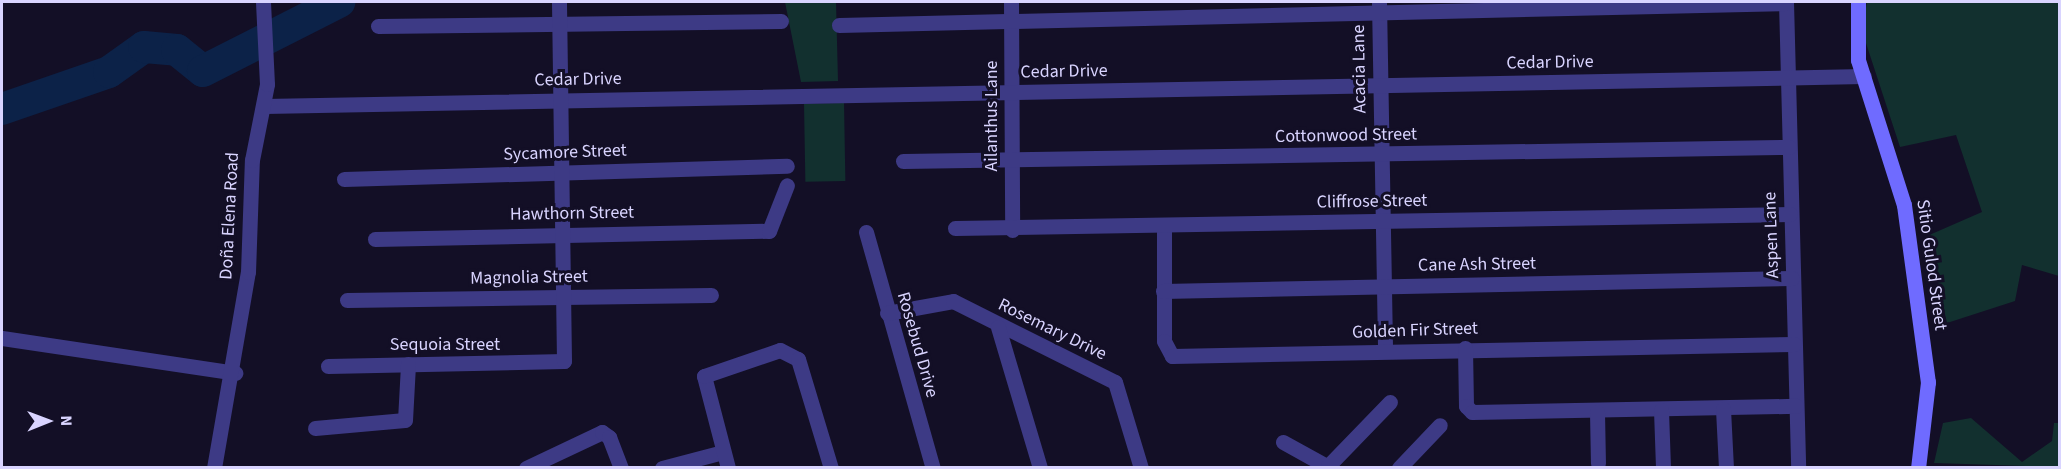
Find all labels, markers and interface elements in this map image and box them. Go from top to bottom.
street label: Acacia Lane [1348,24,1372,114]
street label: Cedar Drive [1506,51,1594,75]
street label: Ailanthus Lane [981,60,1003,172]
street label: Cedar Drive [1020,60,1108,84]
street label: Cedar Drive [534,68,622,92]
street label: Cottonwood Street [1275,124,1417,148]
street label: Sycamore Street [503,140,627,166]
street label: Doña Elena Road [216,152,244,280]
street label: Cliffrose Street [1317,190,1427,214]
street label: Aspen Lane [1760,191,1784,279]
street label: Sitio Gulod Street [1911,198,1951,332]
street label: Hawthorn Street [510,202,634,226]
street label: Cane Ash Street [1418,253,1536,277]
street label: Magnolia Street [470,266,588,290]
street label: Rosebud Drive [892,290,942,400]
street label: Rosemary Drive [994,294,1110,366]
street label: Golden Fir Street [1352,318,1478,344]
street label: Sequoia Street [390,334,500,356]
north arrow [18,391,78,451]
text: N [55,415,77,426]

